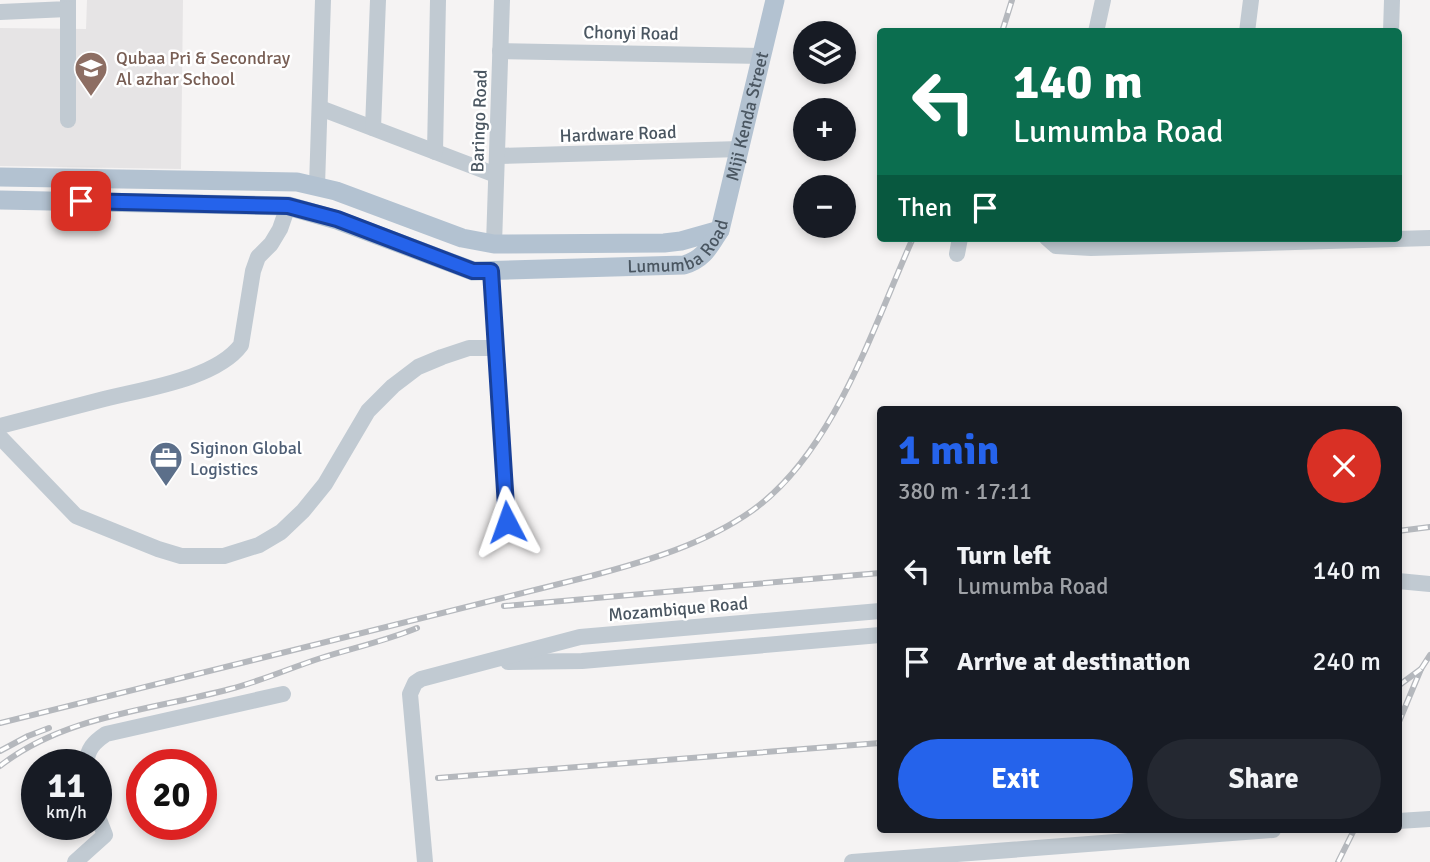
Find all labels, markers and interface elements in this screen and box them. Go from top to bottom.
street label: Chonyi Road [583,21,679,45]
map controls [793,21,856,238]
button: layers [793,21,856,84]
place label: Qubaa Pri & Secondray Al azhar School [116,47,291,90]
school or university icon: Qubaa Pri & Secondray Al azhar School [72,49,110,98]
street label: Miji Kenda Street [721,49,773,183]
text: 140 m [1013,52,1143,112]
icon: left [898,56,989,147]
street label: Baringo Road [466,69,492,173]
button: + [793,98,856,161]
text: Lumumba Road [1013,112,1224,151]
street label: Hardware Road [559,121,677,147]
pin [51,171,111,231]
button: − [793,175,856,238]
icon: arrive [62,182,100,220]
icon: arrive [966,189,1004,227]
text: Then [898,192,952,224]
street label: Lumumba Road [627,217,733,278]
text: 1 min [898,425,999,476]
button: close [1307,429,1381,503]
place label: Siginon Global Logistics [190,437,302,480]
office icon: Siginon Global Logistics [147,439,185,488]
text: 380 m · 17:11 [898,477,1032,506]
position arrow [470,485,544,559]
text: Turn left [957,540,1051,572]
icon: left [898,552,936,590]
text: 140 m [1312,555,1381,587]
text: Lumumba Road [957,572,1108,601]
street label: Mozambique Road [607,592,749,626]
icon: arrive [898,643,936,681]
text: Arrive at destination [957,646,1190,678]
text: 240 m [1312,646,1381,678]
button: Exit [898,739,1133,819]
button: Share [1147,739,1381,819]
speed limit sign: 20 [126,749,217,840]
text: 11 [48,764,85,807]
text: km/h [46,801,87,823]

